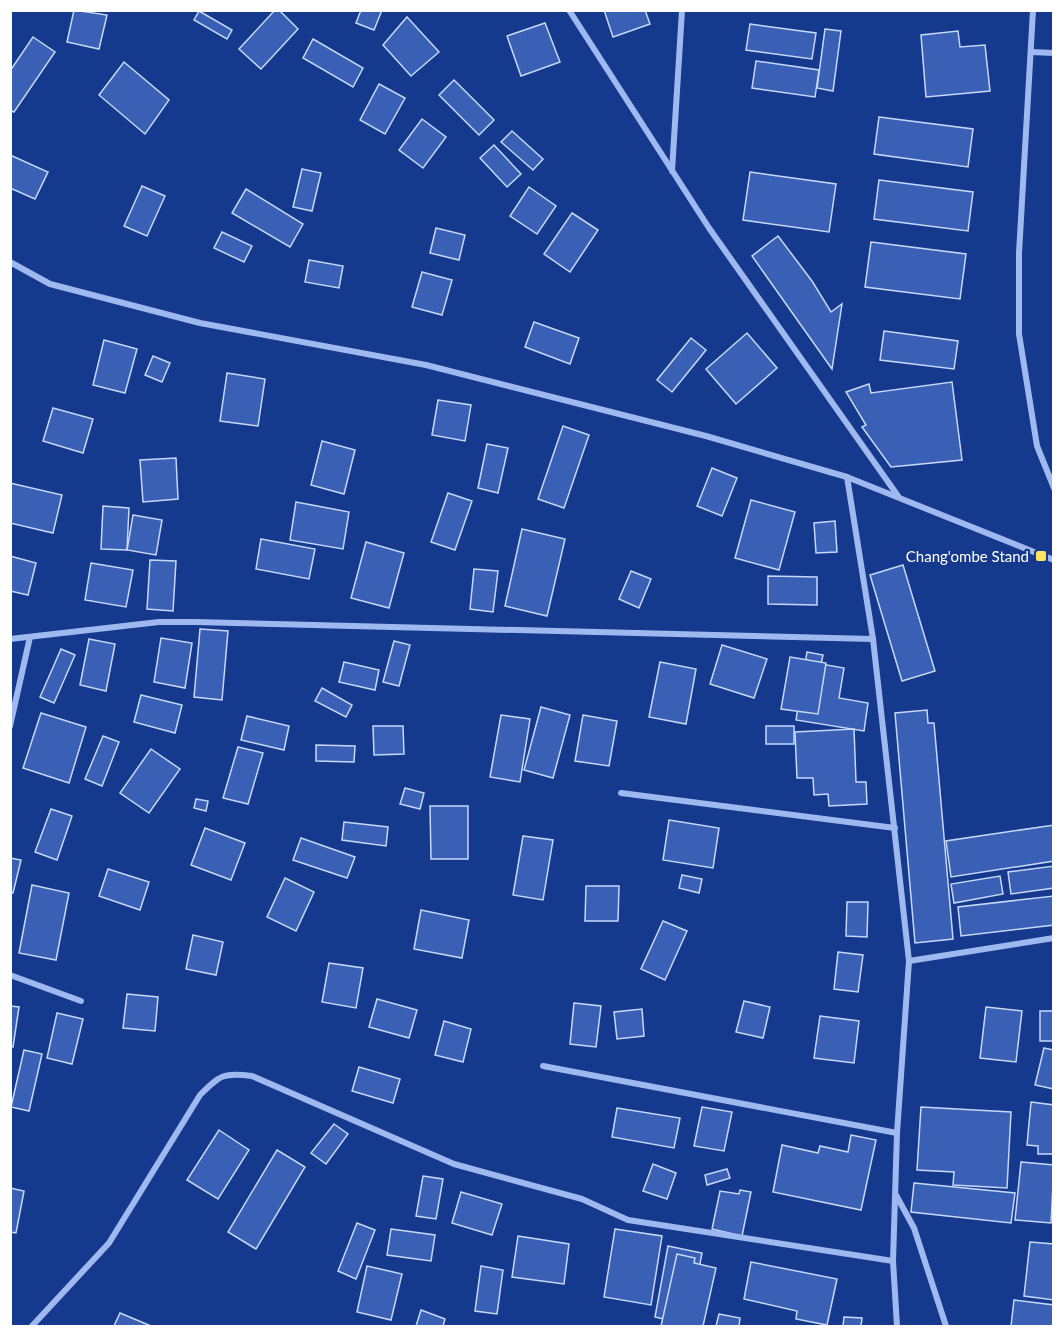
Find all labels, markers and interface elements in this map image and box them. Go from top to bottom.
place label: Chang'ombe Stand [906,547,1029,565]
marker: Chang'ombe Stand [1034,549,1048,563]

